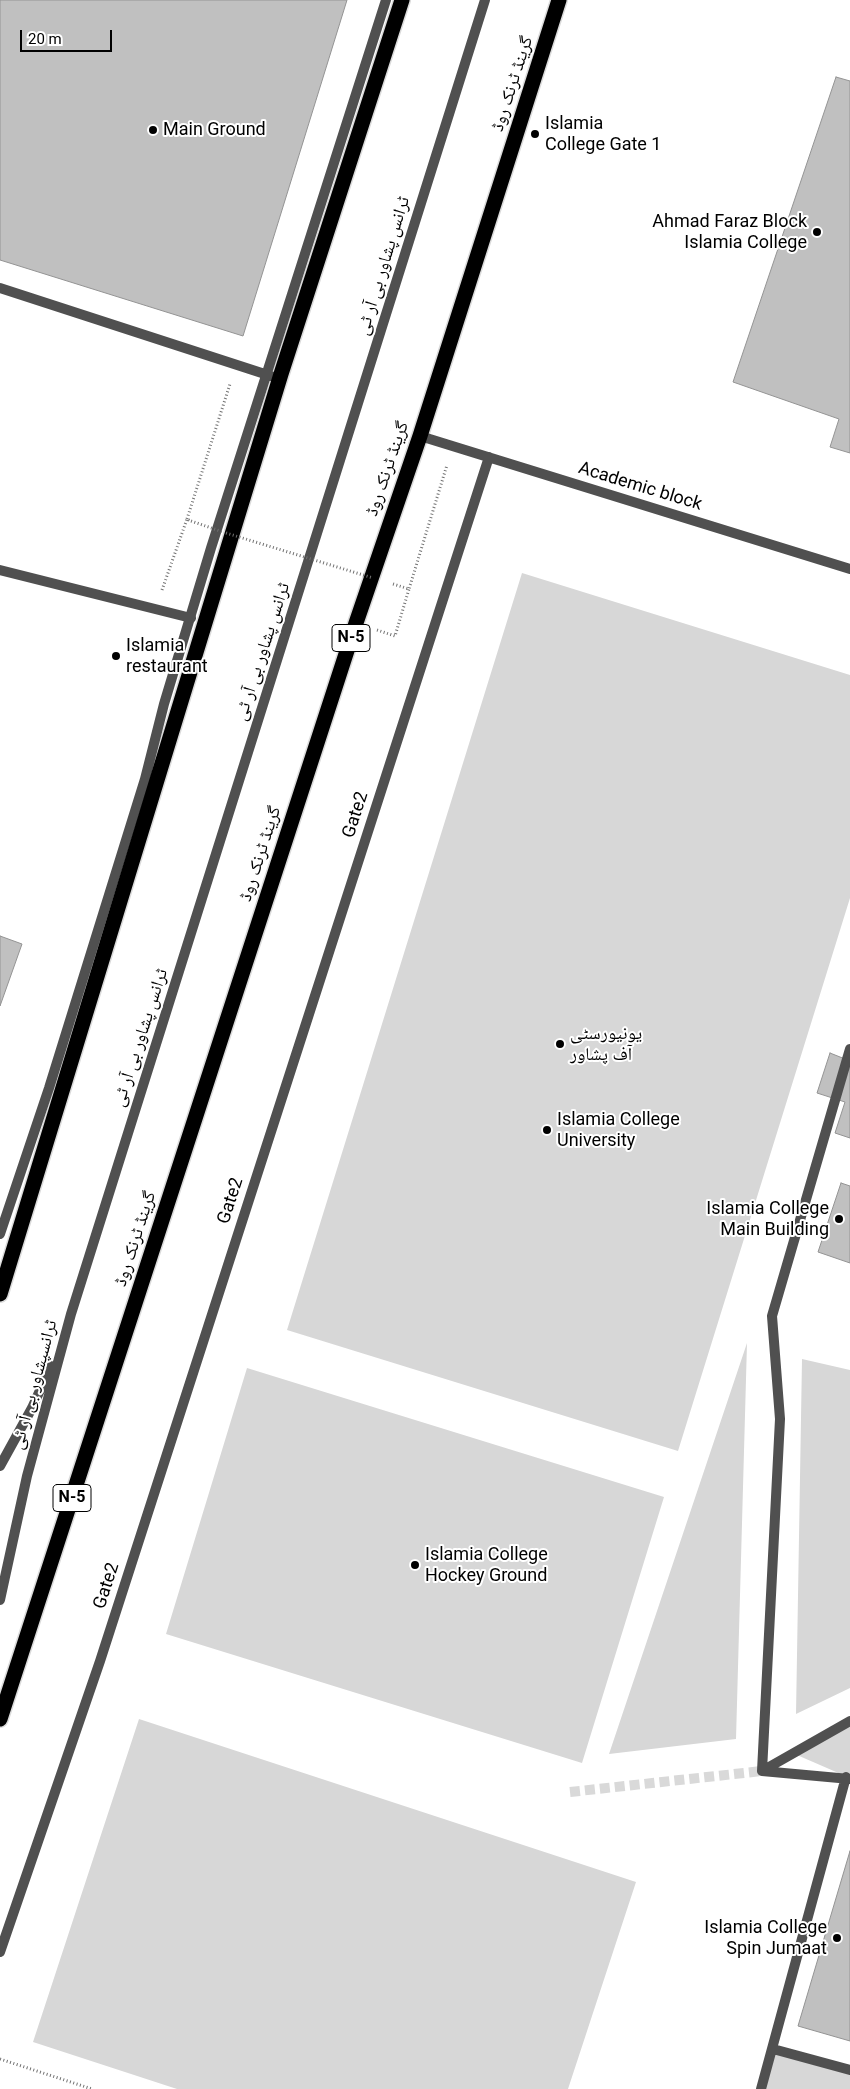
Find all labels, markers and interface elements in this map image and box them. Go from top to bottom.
scale bar [22,20,115,52]
text: 20 m [28,30,62,48]
street label: گرینڈ ٹرنک روڈ [487,34,539,134]
place label: Islamia College Gate 1 [545,113,661,156]
place label: Main Ground [163,119,266,141]
marker: Main Ground [147,124,159,136]
marker: Islamia College Gate 1 [529,128,541,140]
street label: ٹرانس پشاور بی آر ٹی [353,194,415,338]
place label: Ahmad Faraz Block Islamia College [652,211,807,253]
marker: Ahmad Faraz Block Islamia College [811,226,823,238]
street label: گرینڈ ٹرنک روڈ [362,419,414,519]
street label: Academic block [576,458,704,516]
street label: ٹرانس پشاور بی آر ٹی [230,580,296,724]
road number: N-5 [332,624,370,651]
place label: Islamia restaurant [126,635,208,678]
marker: Islamia restaurant [110,650,122,662]
street label: Gate2 [338,789,374,841]
street label: گرینڈ ٹرنک روڈ [235,804,287,904]
street label: ٹرانس پشاور بی آر ٹی [108,966,174,1110]
place label: یونیورسٹی آف پشاور [570,1023,642,1066]
marker: یونیورسٹی آف پشاور [554,1038,566,1050]
place label: Islamia College University [557,1109,680,1152]
marker: Islamia College University [541,1124,553,1136]
street label: Gate2 [213,1175,249,1227]
street label: گرینڈ ٹرنک روڈ [110,1189,162,1289]
place label: Islamia College Main Building [706,1198,829,1240]
marker: Islamia College Main Building [833,1213,845,1225]
street label: ٹرانسپشاور بی آر ٹی [7,1318,63,1452]
road number: N-5 [53,1485,91,1512]
place label: Islamia College Hockey Ground [425,1544,548,1586]
marker: Islamia College Hockey Ground [409,1559,421,1571]
street label: Gate2 [89,1560,125,1612]
place label: Islamia College Spin Jumaat [704,1917,827,1960]
marker: Islamia College Spin Jumaat [831,1932,843,1944]

